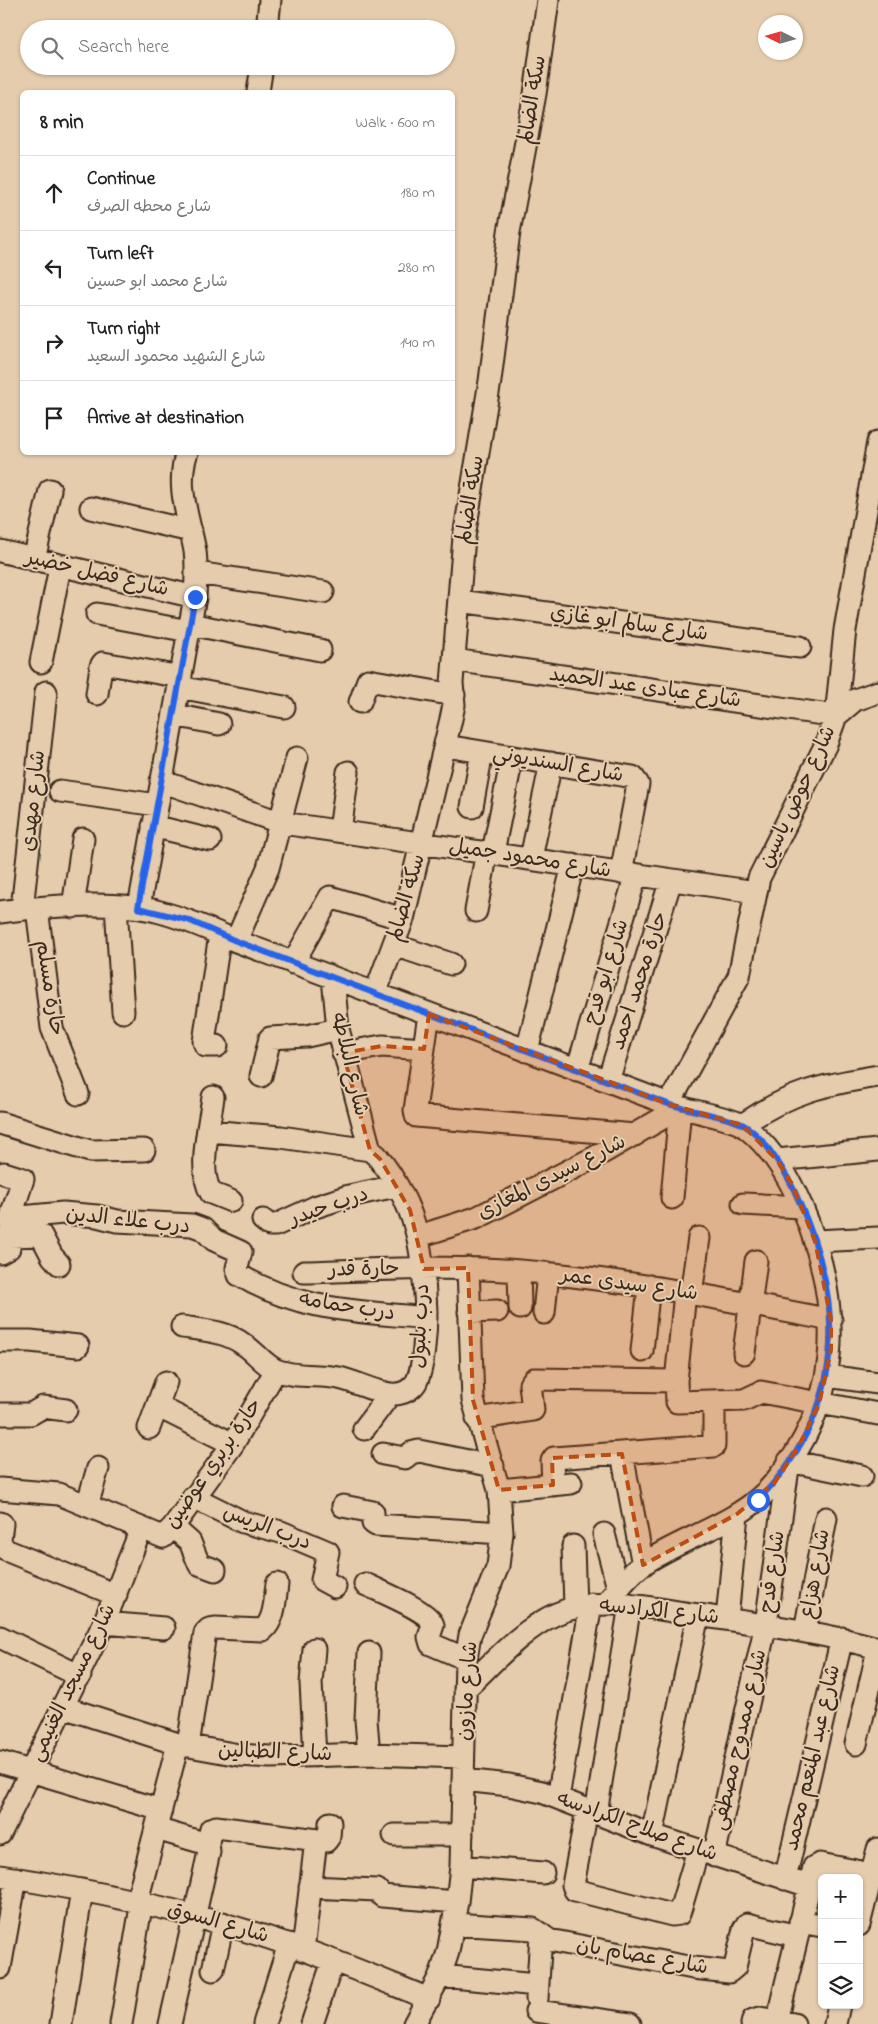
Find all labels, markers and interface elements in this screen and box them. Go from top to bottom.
north arrow [758,15,803,60]
search box [20,20,455,75]
icon: search [38,34,66,62]
text: Search here [78,34,169,61]
street label: سكة الضالم [511,53,555,147]
text: 8 min [40,108,84,138]
text: Walk · 600 m [356,111,435,135]
text: Continue [87,166,155,193]
icon: ahead [40,179,68,207]
text: 180 m [401,181,435,205]
text: شارع محطه الصرف [87,195,211,219]
text: Turn left [87,241,154,268]
icon: left [40,254,68,282]
text: 280 m [398,256,435,280]
text: شارع محمد ابو حسين [87,270,228,294]
text: Turn right [87,316,160,343]
icon: right [40,329,68,357]
text: 140 m [400,331,435,355]
text: شارع الشهيد محمود السعيد [87,345,266,369]
icon: arrive [40,404,68,432]
text: Arrive at destination [87,405,244,432]
street label: سكة الضالم [449,453,493,547]
street label: شارع فضل خضير [20,542,172,605]
route end [184,586,207,609]
street label: شارع سالم ابو غازي [548,598,710,650]
street label: شارع عبادى عبد الحميد [547,660,743,716]
street label: شارع حوض ياسين [752,721,844,873]
street label: شارع السنديوني [490,739,626,793]
street label: شارع مهدى [14,749,54,853]
street label: شارع محمود جميل [447,831,613,887]
street label: سكة الضالم [380,851,434,945]
street label: حارة محمد احمد [604,908,676,1054]
street label: شارع ابو قدح [577,915,637,1029]
street label: حارة مسلم [27,938,71,1038]
street label: شارع البلاطه [322,1009,376,1119]
street label: شارع سيدى المغازى [472,1128,632,1228]
street label: درب حيدر [283,1179,373,1235]
street label: درب علاء الدين [64,1200,192,1242]
street label: حارة قدر [326,1254,400,1286]
street label: شارع سيدى عمر [556,1260,700,1310]
street label: درب بلبول [404,1283,438,1369]
street label: درب حمامه [297,1285,397,1329]
street label: حارة بربري عوضين [158,1393,270,1535]
route start [747,1489,770,1512]
street label: درب الريس [218,1497,316,1559]
street label: شارع هزاع [793,1527,839,1621]
street label: شارع قدح [752,1529,794,1615]
street label: شارع الكرادسه [598,1591,720,1633]
street label: شارع مسجد الغنيمى [22,1599,124,1767]
street label: شارع مازون [450,1640,486,1742]
street label: شارع ممدوح مصطفى [705,1646,775,1834]
street label: شارع عبد المنعم محمد [777,1662,849,1854]
street label: شارع الطبالين [217,1736,333,1770]
street label: شارع صلاح الكرادسه [552,1784,722,1870]
map controls [818,1874,863,2009]
button: + [818,1874,863,1919]
street label: شارع السوق [164,1894,272,1952]
button: − [818,1919,863,1964]
street label: شارع عصام بان [574,1931,710,1983]
button: layers [818,1964,863,2009]

